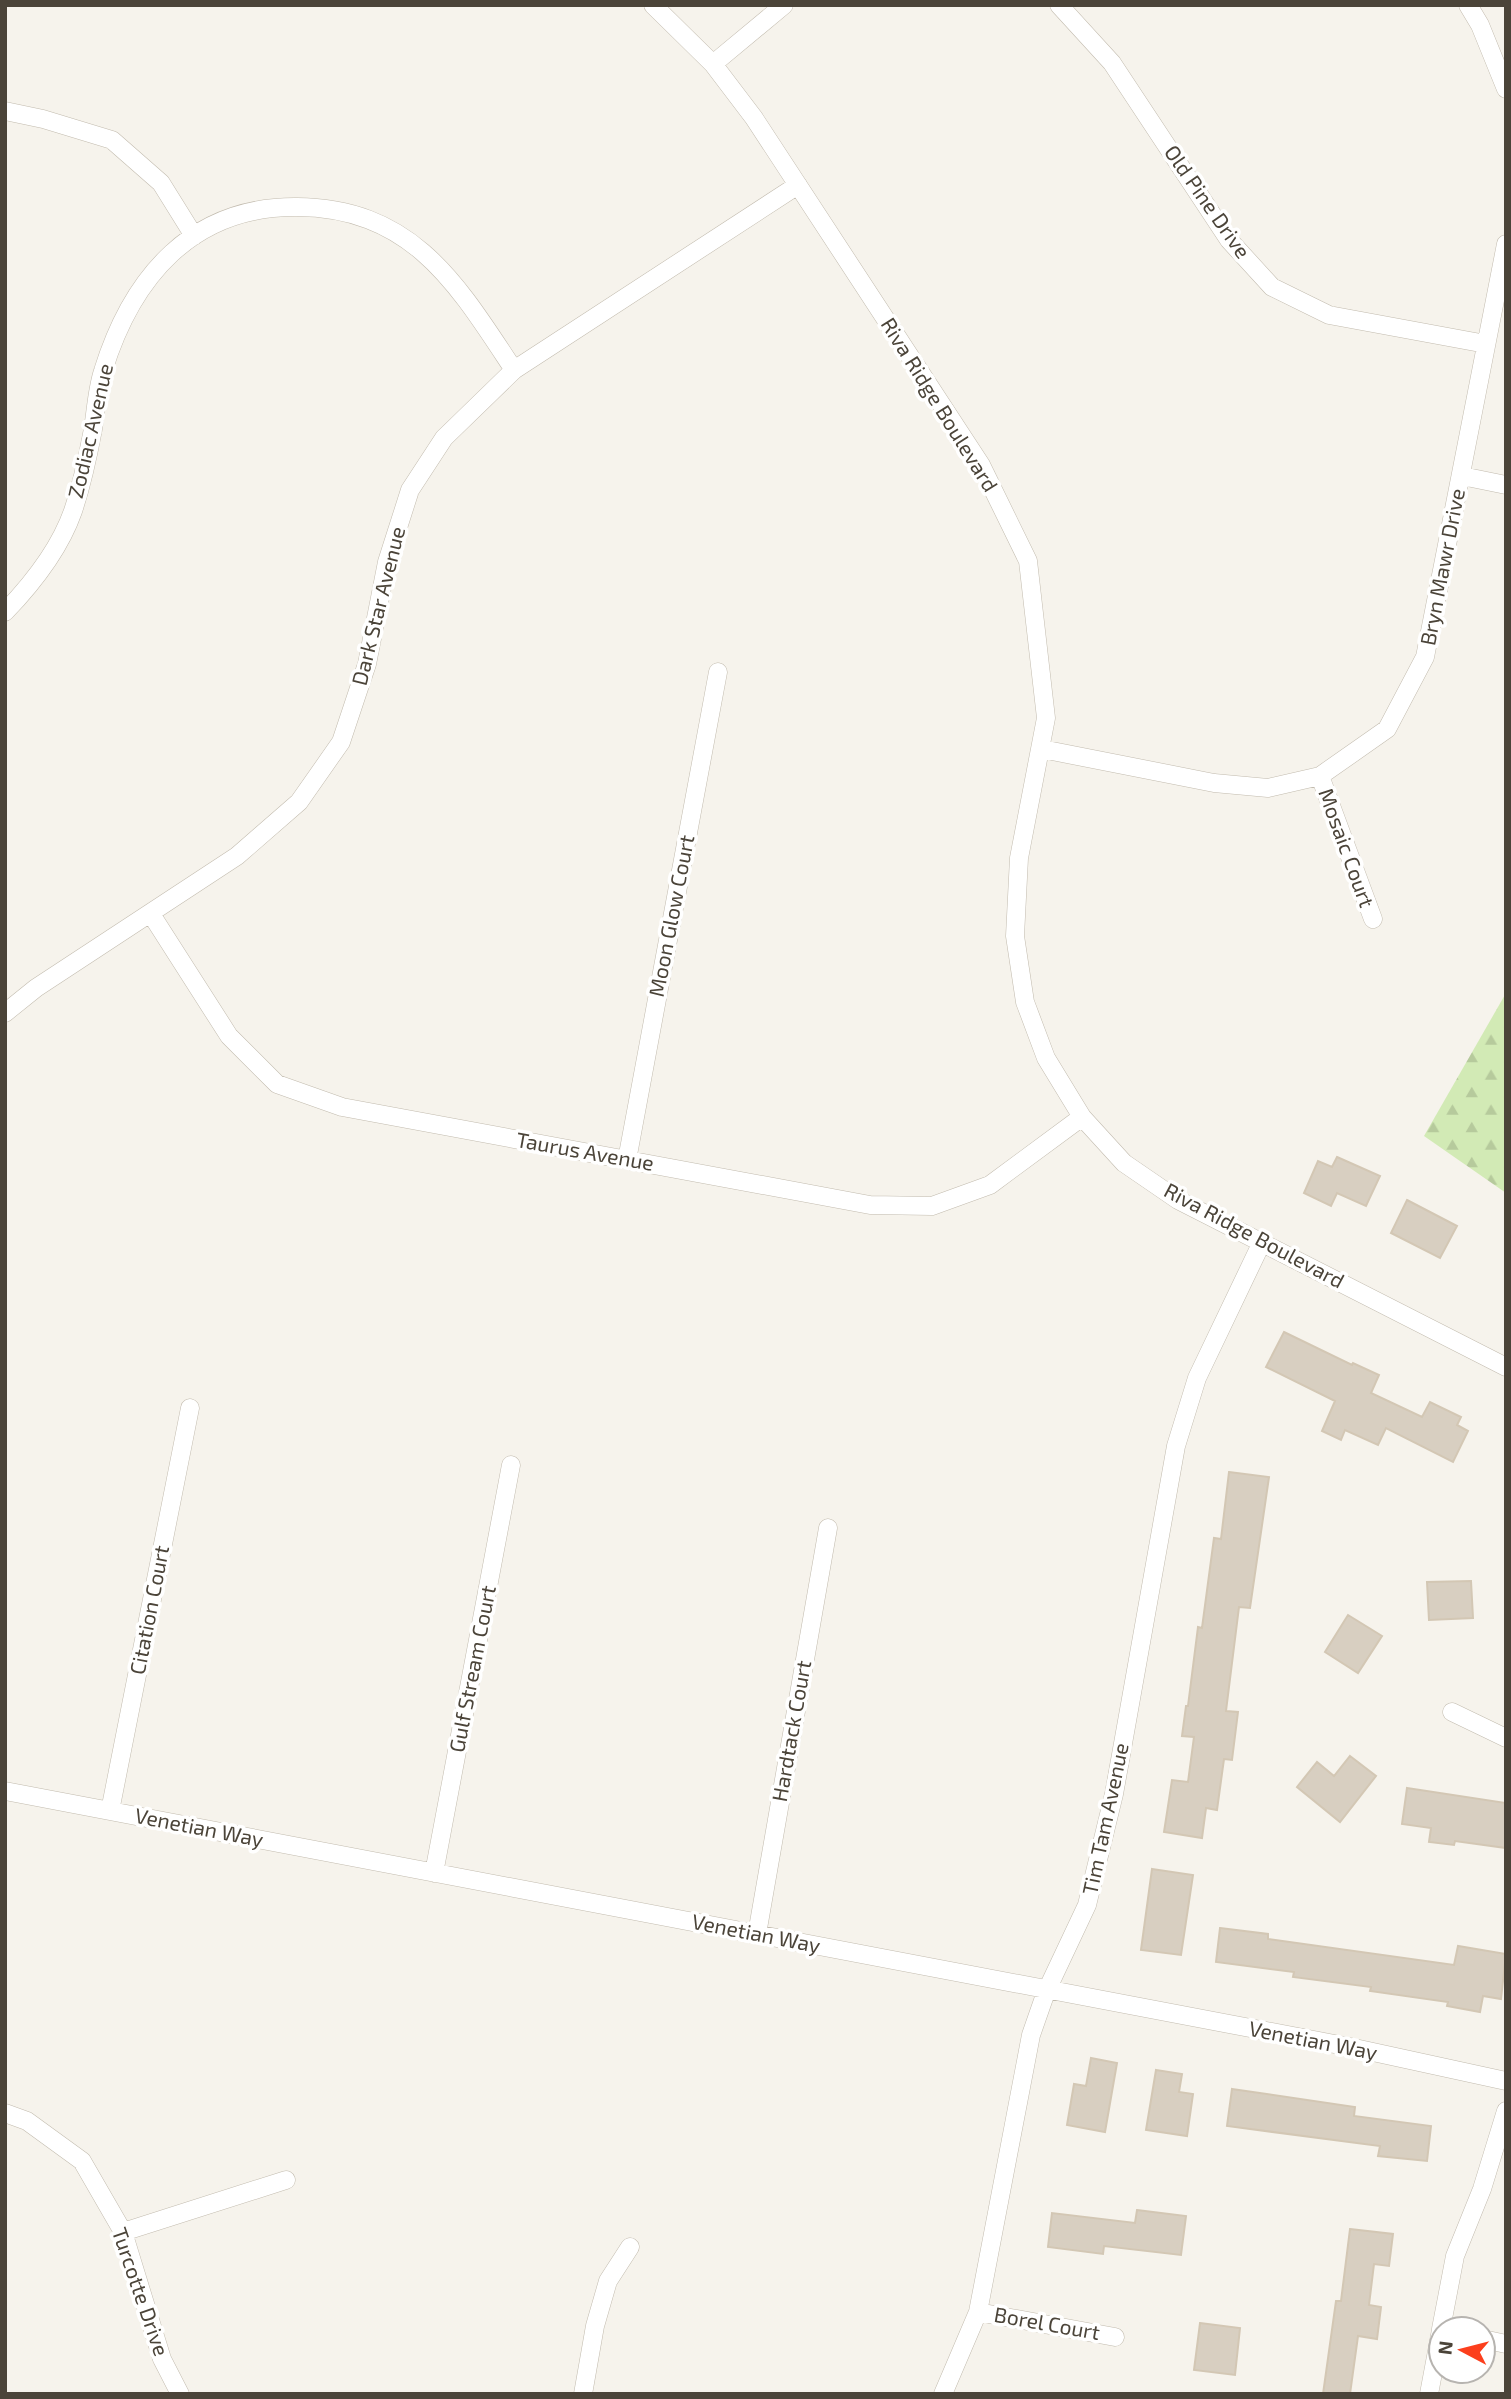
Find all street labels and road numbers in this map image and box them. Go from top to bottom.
street label: Old Pine Drive [1160,140,1256,263]
street label: Riva Ridge Boulevard [877,313,1004,496]
street label: Zodiac Avenue [62,361,117,500]
street label: Bryn Mawr Drive [1414,486,1469,647]
street label: Dark Star Avenue [346,524,409,688]
street label: Mosaic Court [1314,784,1381,910]
street label: Moon Glow Court [643,833,698,999]
street label: Taurus Avenue [514,1126,656,1175]
street label: Riva Ridge Boulevard [1160,1177,1349,1293]
street label: Citation Court [124,1543,173,1676]
street label: Gulf Stream Court [443,1583,500,1754]
street label: Hardtack Court [766,1658,815,1803]
street label: Tim Tam Avenue [1076,1740,1133,1897]
street label: Venetian Way [133,1802,266,1851]
street label: Venetian Way [690,1908,823,1957]
street label: Venetian Way [1247,2015,1380,2064]
street label: Turcotte Drive [108,2224,175,2359]
street label: Borel Court [992,2301,1102,2344]

